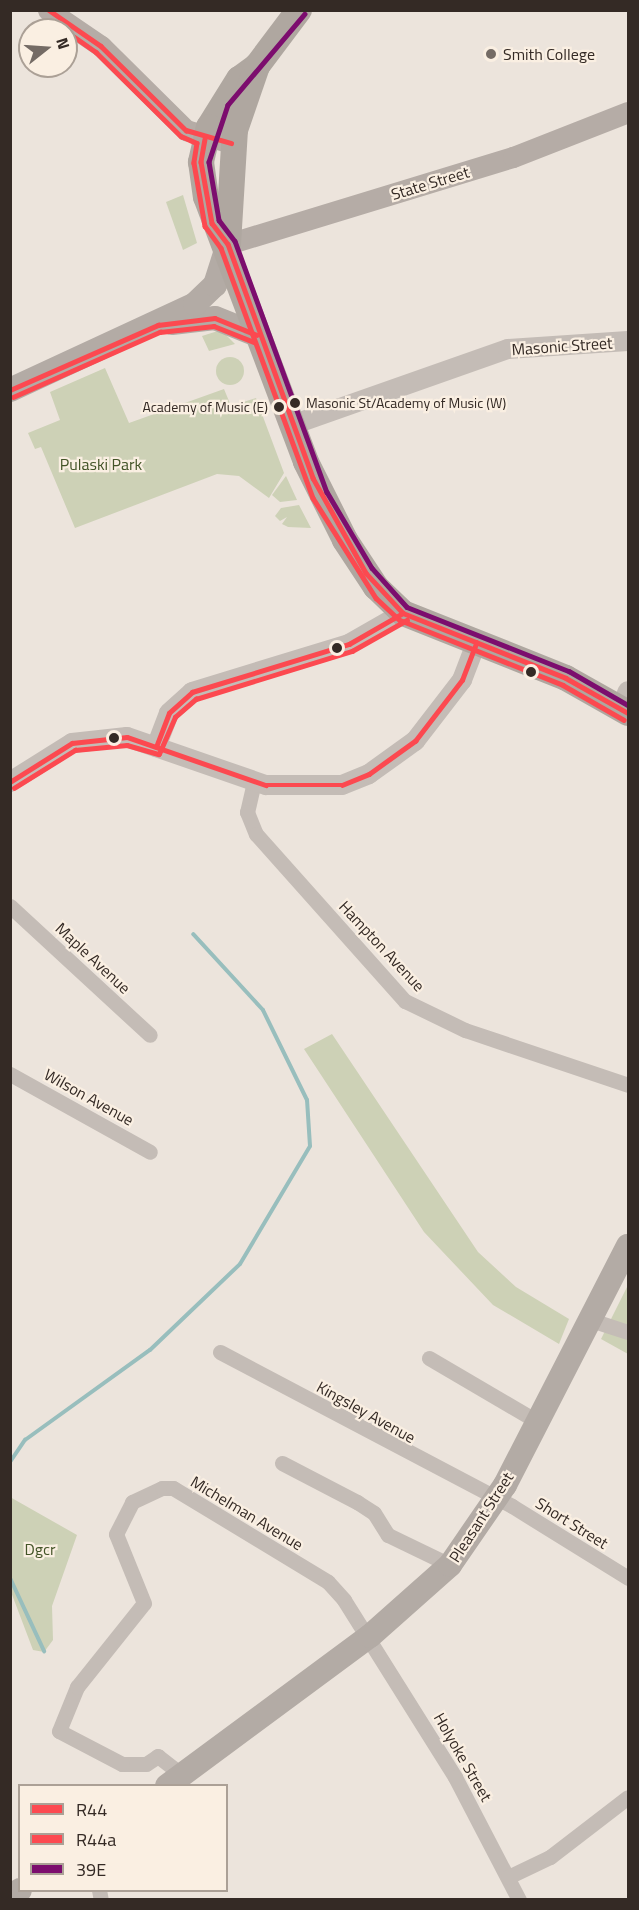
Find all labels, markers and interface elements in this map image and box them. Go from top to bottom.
north arrow [18,18,78,78]
text: N [50,35,76,52]
place label: Smith College [503,44,595,64]
marker: Smith College [484,47,498,61]
street label: State Street [389,162,471,204]
street label: Masonic Street [511,333,613,359]
place label: Masonic St/Academy of Music (W) [306,395,506,411]
marker: Masonic St/Academy of Music (W) [289,397,301,409]
place label: Academy of Music (E) [142,399,268,415]
marker: Academy of Music (E) [273,401,285,413]
park label: Pulaski Park [60,454,142,474]
unlabelled marker [331,642,343,654]
unlabelled marker [525,666,537,678]
unlabelled marker [108,732,120,744]
street label: Hampton Avenue [335,897,429,995]
street label: Maple Avenue [52,919,134,997]
street label: Wilson Avenue [41,1065,137,1129]
street label: Kingsley Avenue [313,1377,419,1447]
street label: Pleasant Street [445,1468,517,1566]
street label: Michelman Avenue [187,1472,307,1554]
street label: Short Street [532,1493,612,1553]
park label: Dgcr [24,1539,56,1559]
street label: Holyoke Street [430,1709,496,1805]
legend [18,1784,228,1892]
text: R44 [76,1796,107,1823]
text: R44a [76,1826,116,1853]
text: 39E [76,1856,106,1883]

